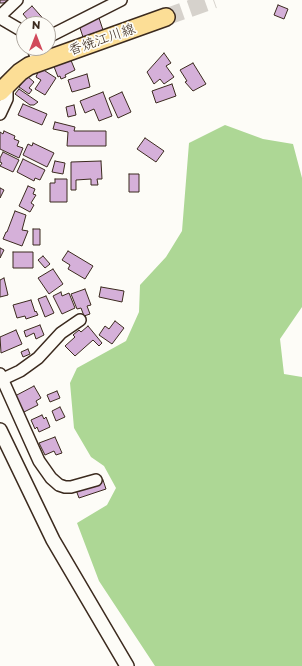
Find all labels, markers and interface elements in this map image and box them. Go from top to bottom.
north arrow [16,16,56,56]
text: N [32,16,40,33]
street label: 香焼江川線 [66,21,138,59]

